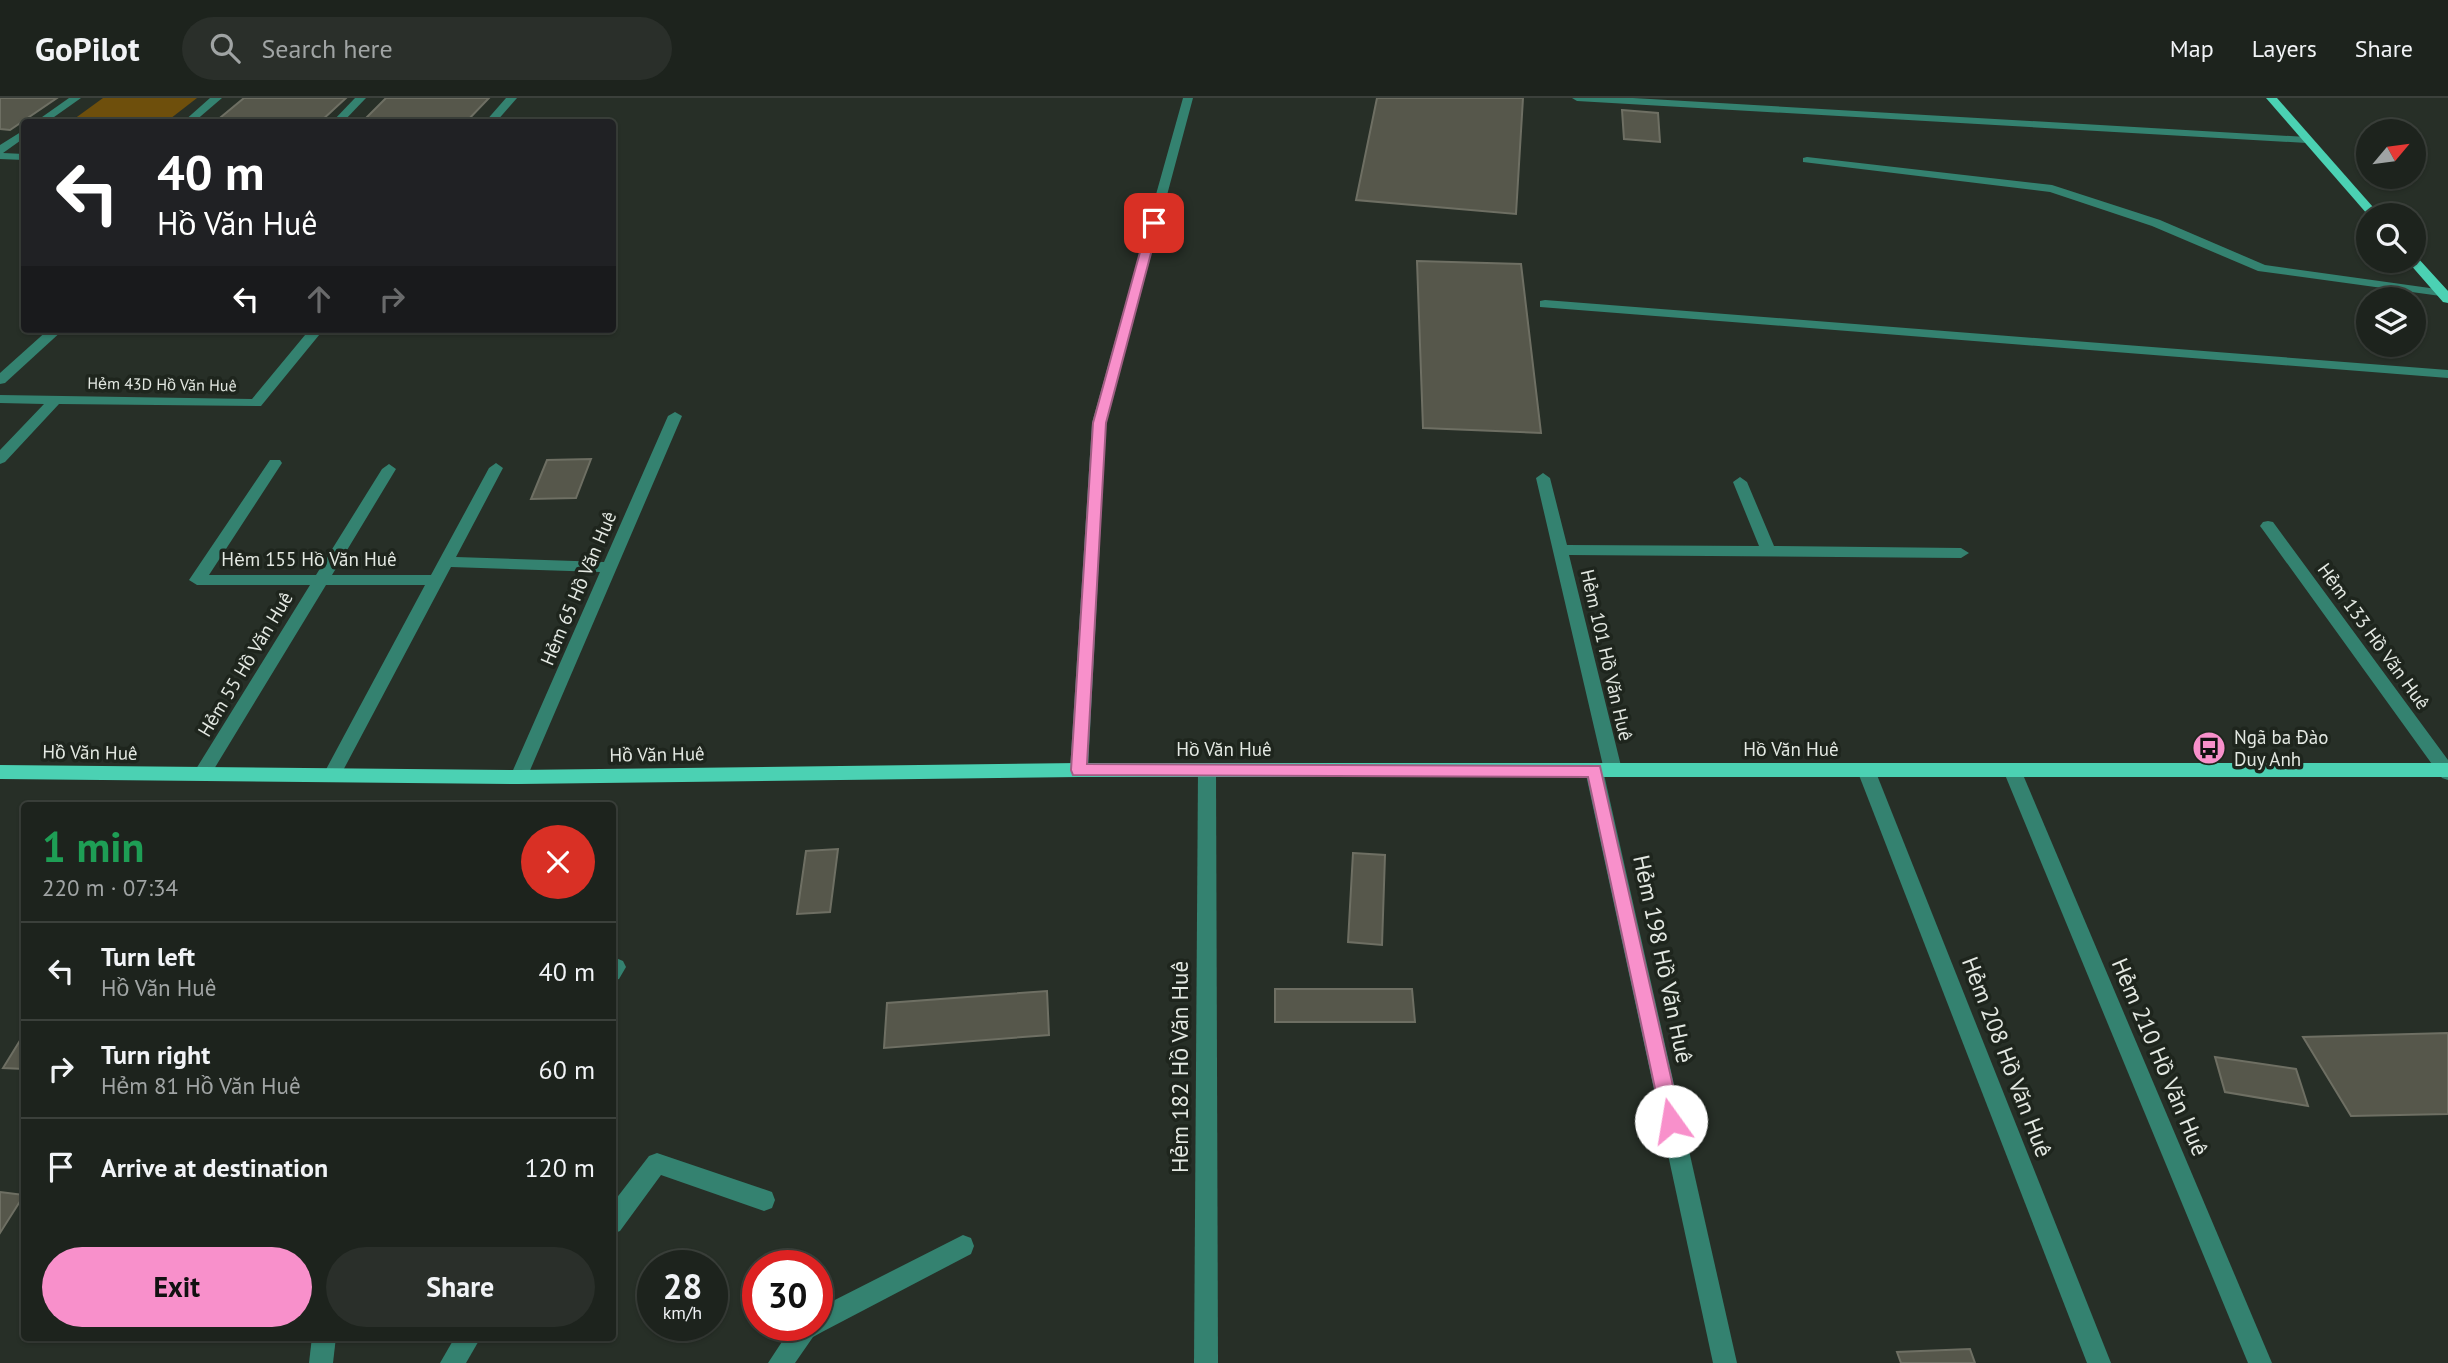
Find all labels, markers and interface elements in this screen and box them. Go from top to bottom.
search box [182,17,672,80]
text: GoPilot [35,27,140,70]
icon: search [206,29,244,67]
text: Search here [262,32,393,65]
text: Map [2170,33,2214,64]
text: Layers [2252,33,2317,64]
text: Share [2355,33,2413,64]
north arrow [2356,119,2426,189]
map controls [2356,119,2426,357]
text: 40 m [157,140,264,204]
icon: left [42,147,133,238]
pin [1124,193,1184,253]
text: Hồ Văn Huê [157,202,318,244]
button: search [2356,203,2426,273]
icon: arrive [1135,204,1173,242]
icon: left [227,280,265,318]
icon: ahead [300,280,338,318]
icon: right [373,280,411,318]
button: layers [2356,287,2426,357]
street label: Hẻm 43D Hồ Văn Huê [87,373,237,395]
street label: Hẻm 65 Hồ Văn Huê [535,507,621,669]
street label: Hẻm 155 Hồ Văn Huê [221,547,397,571]
street label: Hẻm 133 Hồ Văn Huê [2313,558,2435,714]
street label: Hẻm 101 Hồ Văn Huê [1576,567,1638,743]
street label: Hẻm 55 Hồ Văn Huê [192,587,298,741]
place label: Ngã ba Đào Duy Anh [2234,725,2328,771]
bus stop icon: Ngã ba Đào Duy Anh [2190,729,2228,767]
street label: Hồ Văn Huê [1176,737,1272,761]
street label: Hồ Văn Huê [1743,737,1839,761]
street label: Hồ Văn Huê [42,739,138,765]
street label: Hồ Văn Huê [609,741,705,767]
text: 1 min [42,819,144,874]
button: close [521,825,595,899]
street label: Hẻm 198 Hồ Văn Huê [1627,852,1700,1066]
text: 220 m · 07:34 [42,873,178,902]
text: Turn left [101,940,195,973]
icon: left [42,952,80,990]
street label: Hẻm 208 Hồ Văn Huê [1956,953,2059,1161]
street label: Hẻm 210 Hồ Văn Huê [2106,953,2215,1160]
text: 40 m [539,955,595,988]
street label: Hẻm 182 Hồ Văn Huê [1165,961,1194,1173]
text: Hồ Văn Huê [101,973,216,1002]
text: Turn right [101,1038,210,1071]
icon: right [42,1050,80,1088]
text: 60 m [539,1053,595,1086]
text: Hẻm 81 Hồ Văn Huê [101,1071,301,1100]
position arrow [1634,1084,1708,1158]
icon: arrive [42,1148,80,1186]
text: Arrive at destination [101,1151,328,1184]
text: 120 m [524,1151,595,1184]
button: Exit [42,1247,312,1327]
button: Share [326,1247,595,1327]
speed limit sign: 30 [742,1250,833,1341]
text: 28 [663,1263,702,1309]
text: km/h [663,1301,702,1324]

